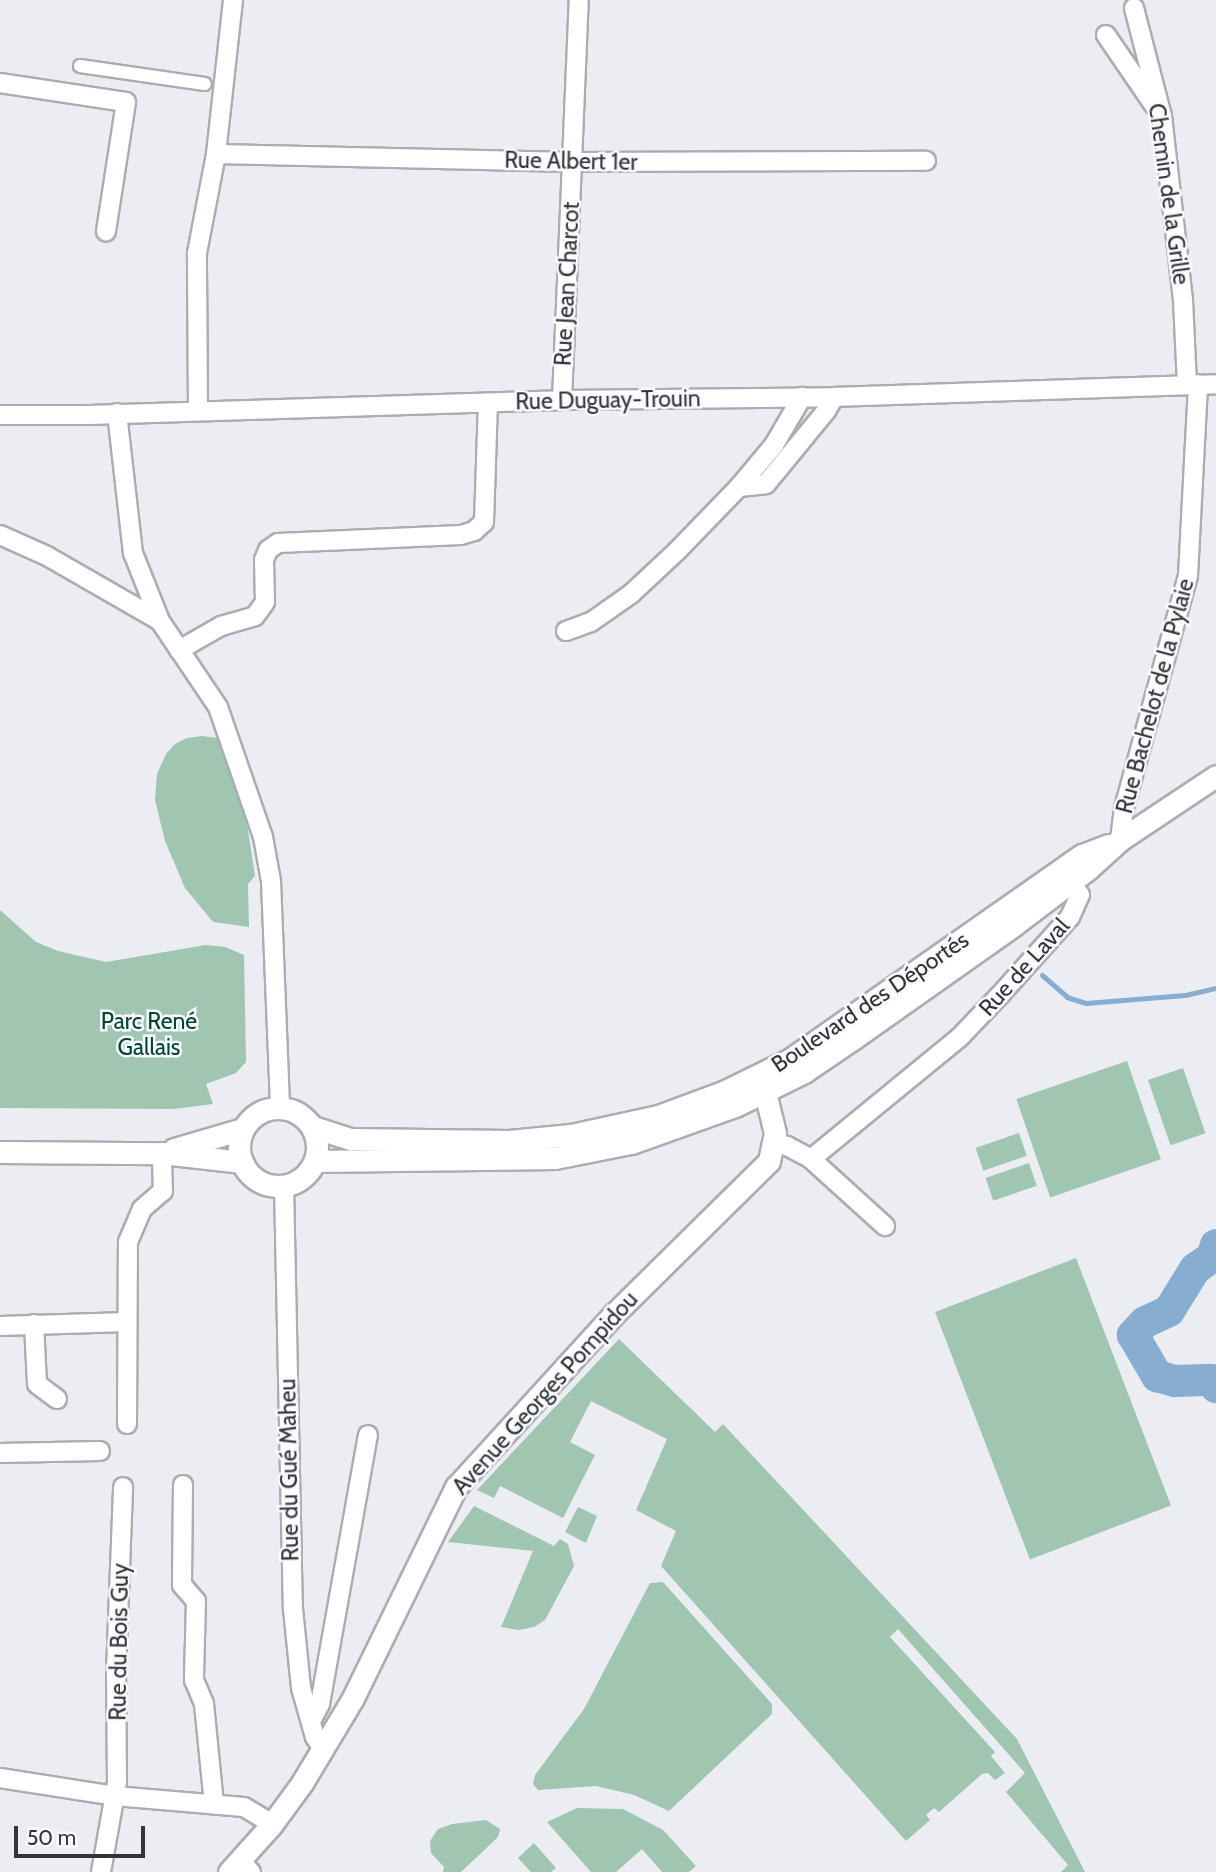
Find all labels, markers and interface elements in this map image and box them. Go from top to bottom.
street label: Chemin de la Grille [1143,102,1195,286]
street label: Rue Albert 1er [504,146,638,176]
street label: Rue Jean Charcot [549,201,585,367]
street label: Rue Duguay-Trouin [515,385,701,415]
street label: Rue Bachelot de la Pylaie [1110,576,1200,816]
street label: Rue de Laval [973,912,1075,1022]
street label: Boulevard des Déportés [766,926,974,1078]
park label: Parc René Gallais [101,1007,197,1061]
street label: Avenue Georges Pompidou [446,1286,644,1500]
street label: Rue du Gué Maheu [274,1378,304,1562]
street label: Rue du Bois Guy [104,1563,134,1721]
scale bar [18,1812,149,1856]
text: 50 m [27,1825,76,1850]

